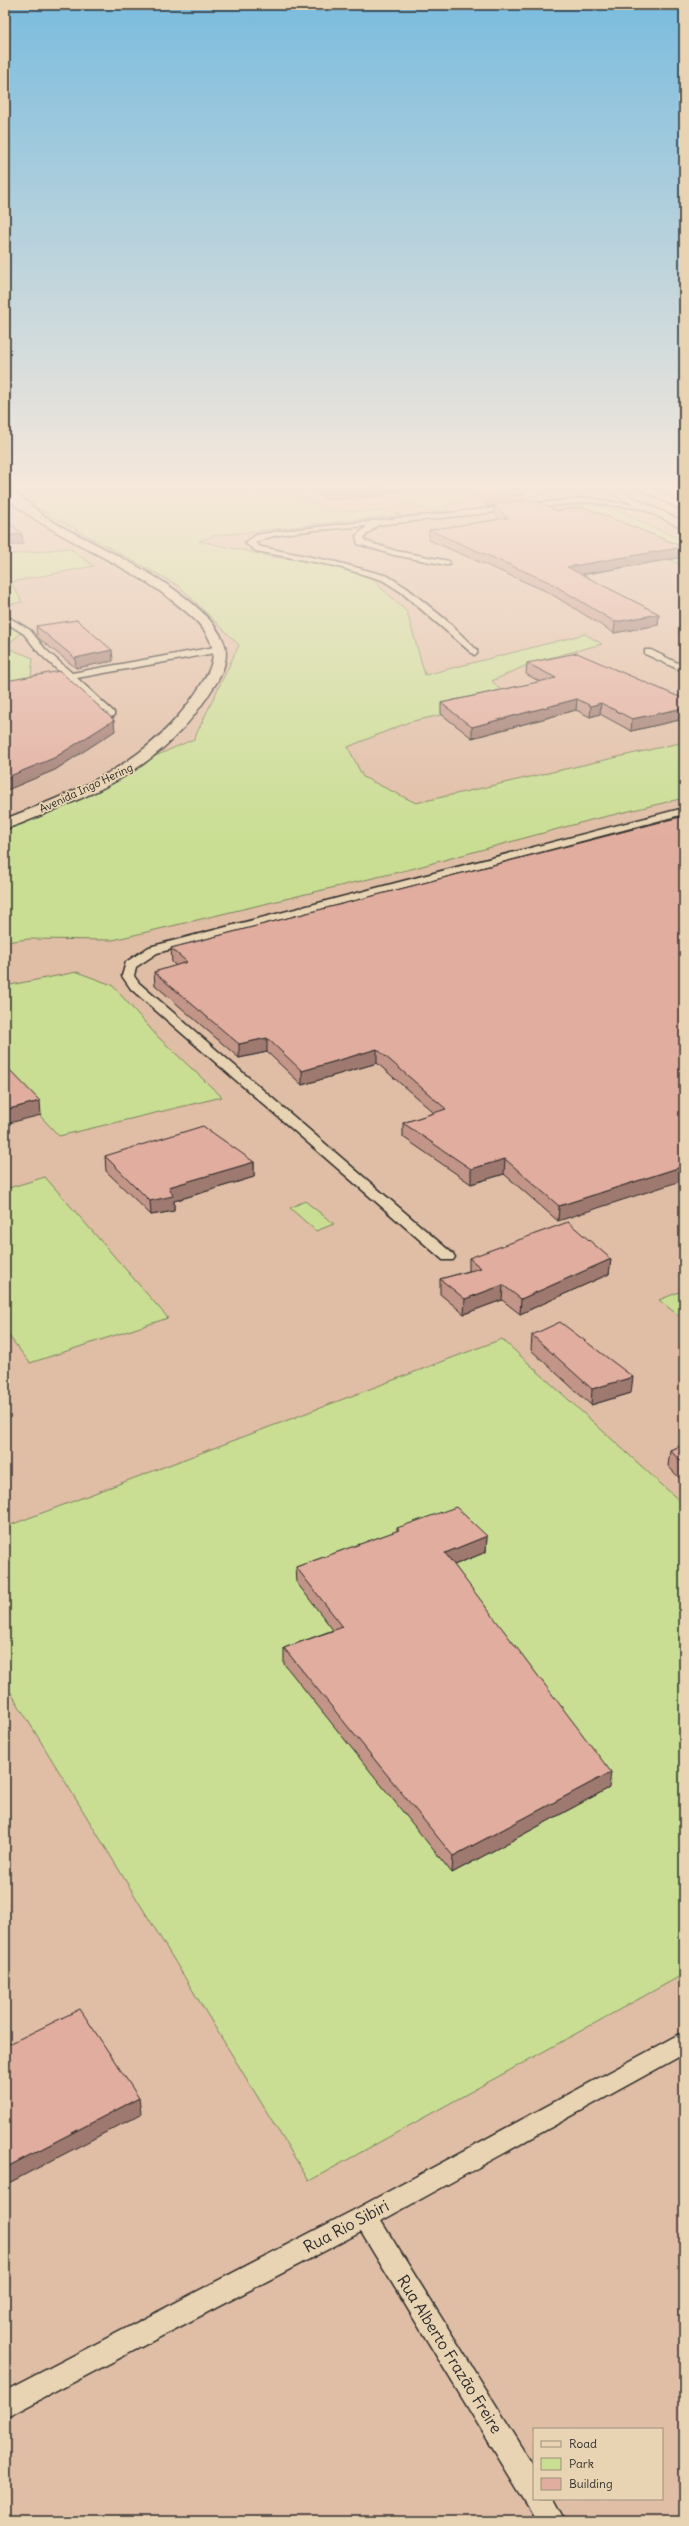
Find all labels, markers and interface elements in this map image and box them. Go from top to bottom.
street label: Avenida Ingo Hering [37,760,135,816]
street label: Rua Rio Sibiri [300,2195,392,2257]
street label: Rua Alberto Frazão Freire [393,2271,507,2437]
legend [533,2428,663,2500]
text: Road [569,2436,597,2451]
text: Park [569,2456,594,2471]
text: Building [569,2476,613,2491]

